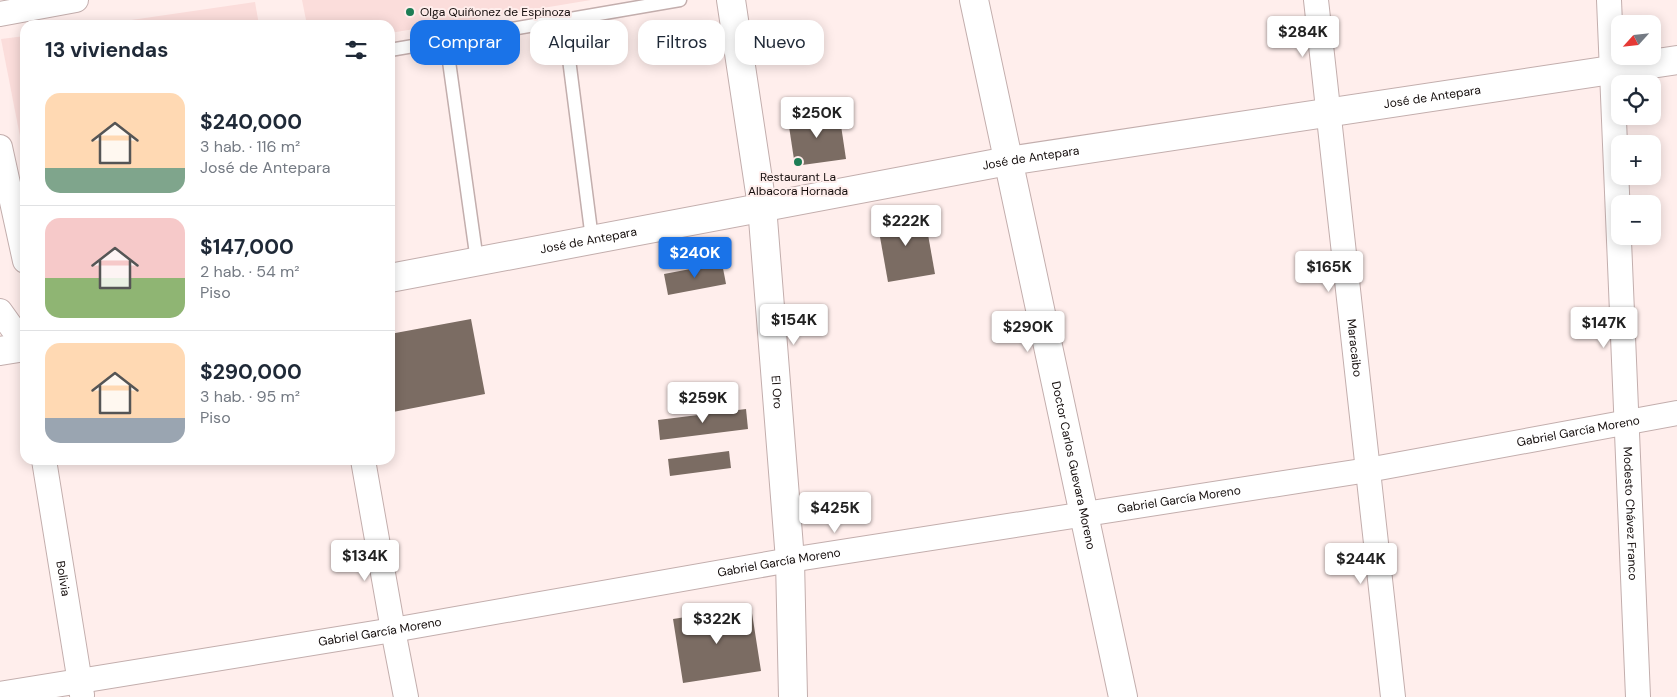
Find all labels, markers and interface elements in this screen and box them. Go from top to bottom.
place label: Olga Quiñonez de Espinoza [420,4,571,20]
marker: Olga Quiñonez de Espinoza [404,6,416,18]
pin: $284K [1268,15,1338,58]
north arrow [1611,15,1661,65]
map controls [1611,15,1661,245]
chip: Comprar [410,20,520,65]
chip: Alquilar [530,20,628,65]
chip: Filtros [638,20,725,65]
chip: Nuevo [735,20,824,65]
text: $284K [1278,21,1328,42]
text: 13 viviendas [45,36,168,64]
icon: filters [342,36,370,64]
button: locate [1611,75,1661,125]
street label: José de Antepara [1383,82,1482,112]
pin: $250K [782,96,852,139]
text: $250K [792,102,842,123]
text: $240,000 [200,108,302,136]
icon: home [85,113,145,173]
button: + [1611,135,1661,185]
text: 3 hab. · 116 m² [200,136,300,157]
street label: José de Antepara [981,142,1080,174]
marker: Restaurant La Albacora Hornada [792,156,804,168]
text: José de Antepara [200,157,331,178]
place label: Restaurant La Albacora Hornada [748,169,848,199]
button: − [1611,195,1661,245]
pin: $222K [871,204,941,247]
text: $222K [882,210,930,231]
street label: José de Antepara [539,223,638,257]
text: $147,000 [200,233,294,261]
pin: $240K [660,236,730,279]
icon: home [85,238,145,298]
text: $240K [670,242,720,263]
pin: $165K [1294,250,1364,293]
text: $165K [1306,256,1352,277]
text: 2 hab. · 54 m² [200,261,300,282]
text: Piso [200,282,231,303]
pin: $154K [759,304,829,346]
pin: $147K [1569,306,1639,349]
text: $154K [771,309,817,330]
pin: $290K [993,310,1063,353]
text: $147K [1582,312,1626,333]
text: $290K [1003,316,1053,337]
street label: Maracaibo [1343,318,1366,378]
text: $290,000 [200,358,302,386]
icon: home [85,363,145,423]
street label: El Oro [767,375,786,409]
street label: Doctor Carlos Guevara Moreno [1048,380,1099,551]
pin: $259K [668,382,738,424]
text: 3 hab. · 95 m² [200,386,300,407]
text: $259K [678,387,728,408]
text: Piso [200,407,231,428]
street label: Gabriel García Moreno [1515,412,1641,450]
street label: Modesto Chávez Franco [1620,446,1641,581]
street label: Gabriel García Moreno [1116,482,1242,517]
pin: $425K [800,492,870,534]
text: $425K [810,497,860,518]
pin: $134K [330,540,400,582]
pin: $244K [1326,542,1396,585]
street label: Gabriel García Moreno [716,544,842,581]
text: $134K [342,545,388,566]
text: $244K [1336,548,1386,569]
street label: Bolivia [52,560,74,597]
pin: $322K [682,602,752,645]
text: $322K [693,608,741,629]
street label: Gabriel García Moreno [317,614,443,650]

